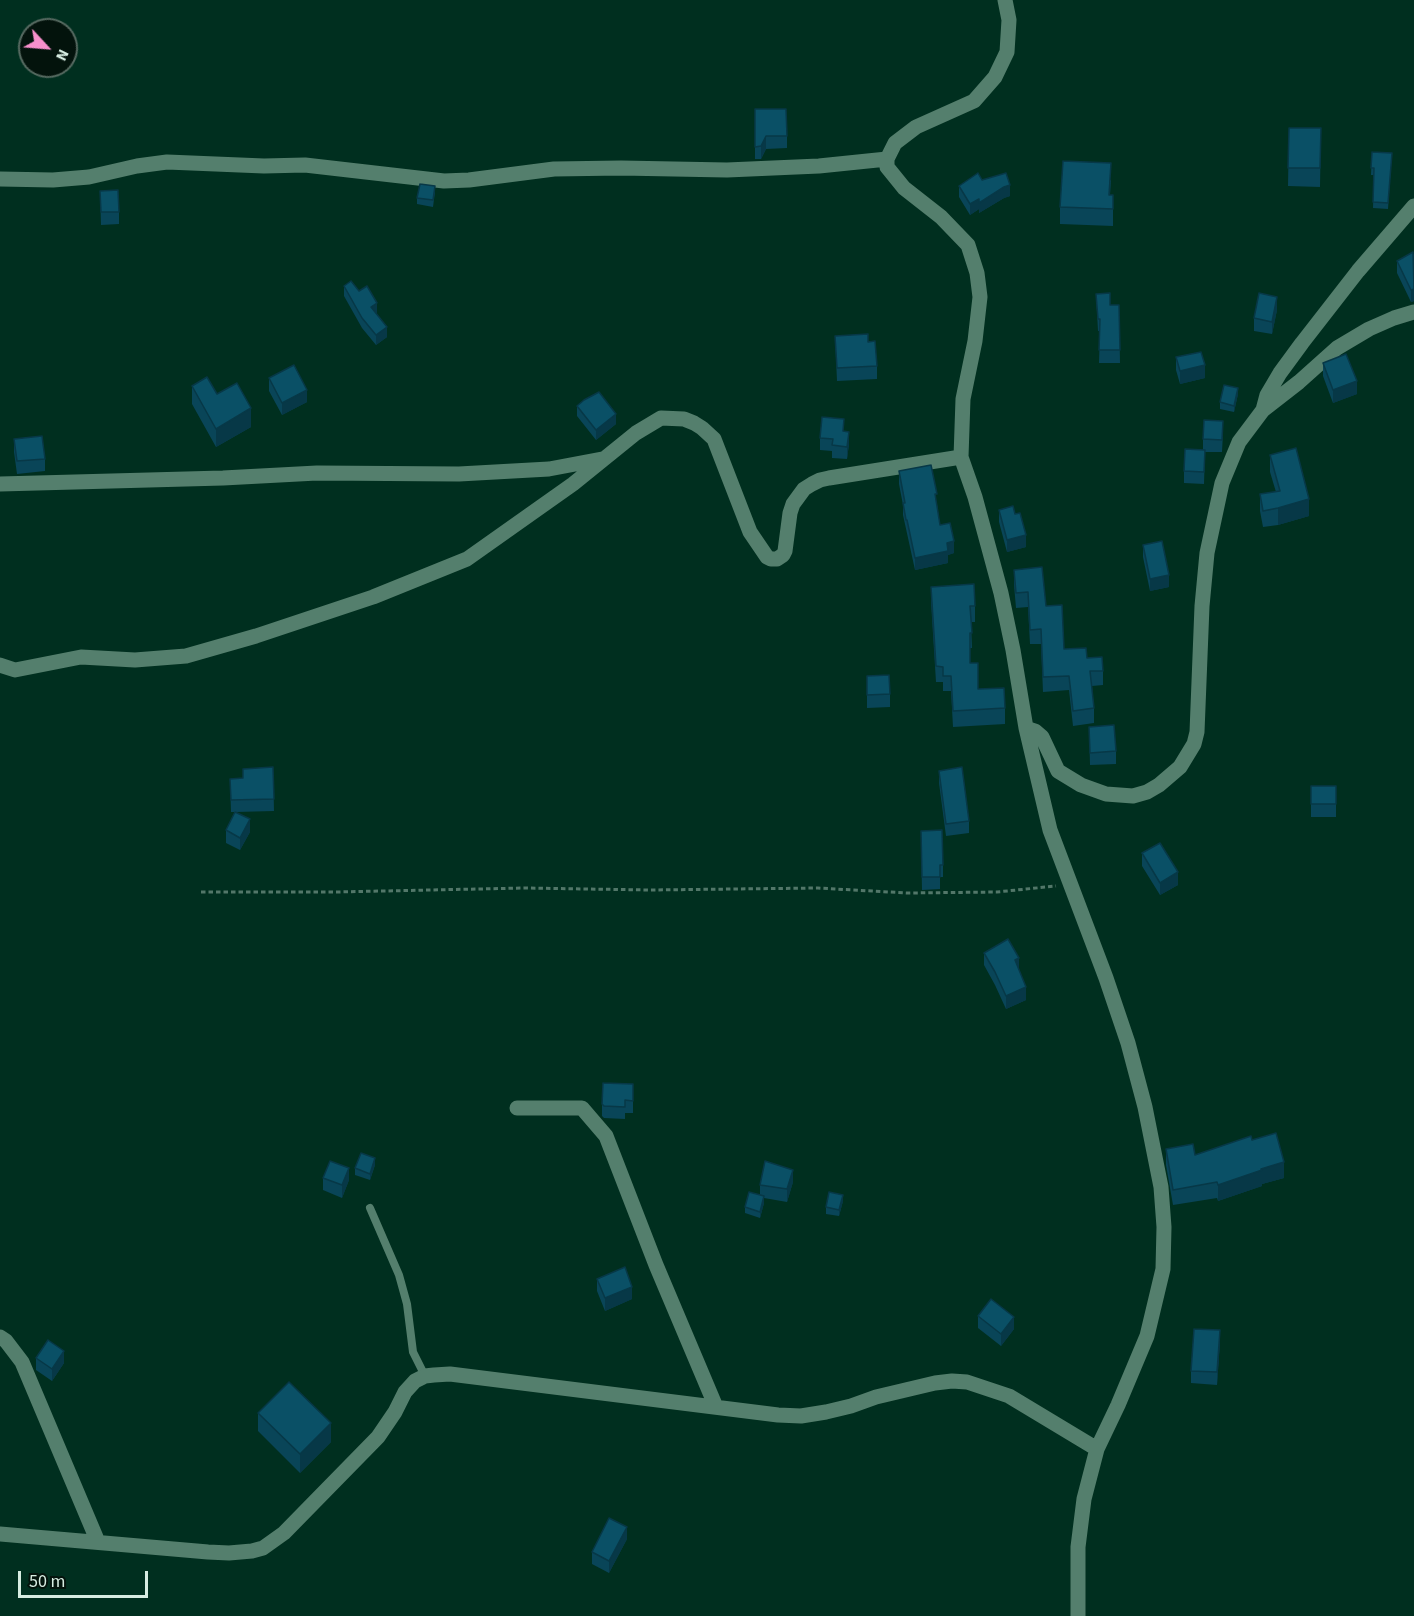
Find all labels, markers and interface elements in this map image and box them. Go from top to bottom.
north arrow [18,18,78,78]
text: N [50,45,75,65]
scale bar [21,1559,152,1597]
text: 50 m [29,1569,65,1594]

